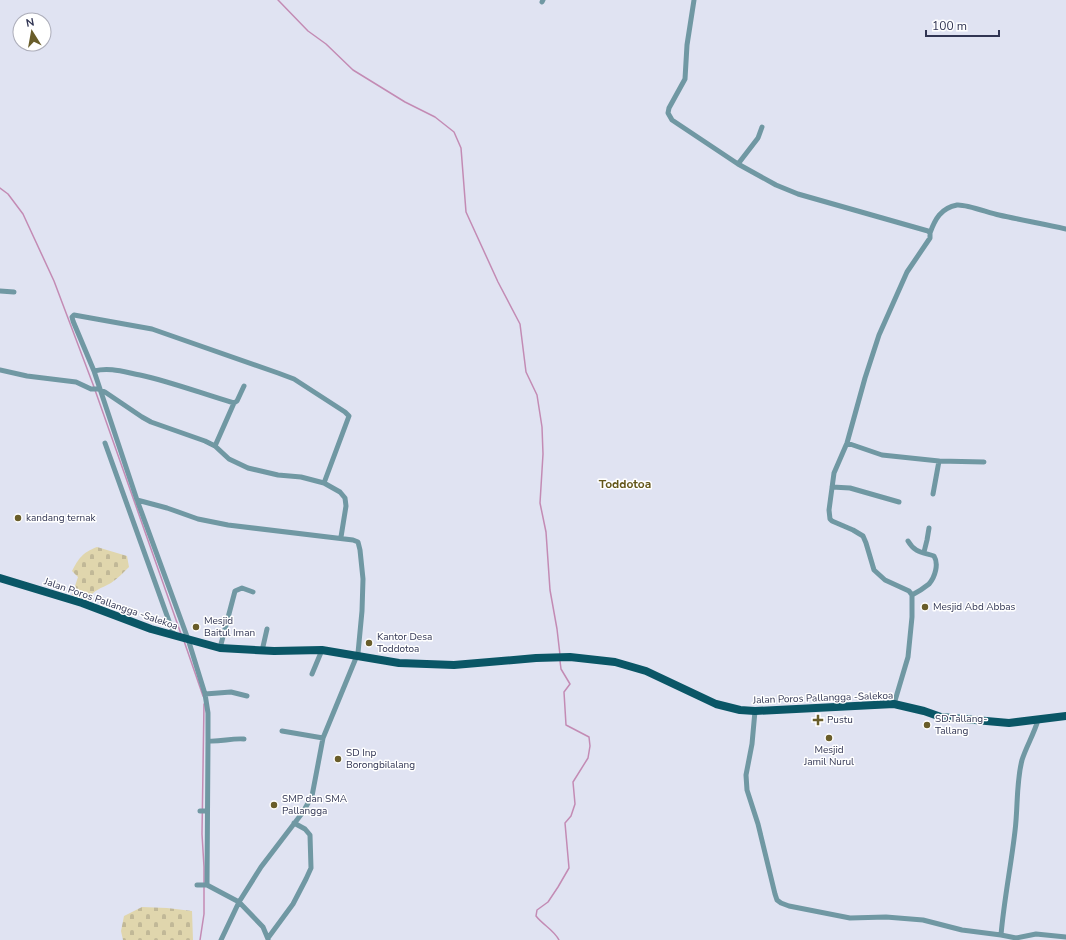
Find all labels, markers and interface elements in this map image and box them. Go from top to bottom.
north arrow [12,12,52,52]
scale bar [926,12,999,38]
text: N [25,15,36,31]
text: 100 m [932,18,967,34]
district label: Toddotoa [599,476,651,492]
place label: kandang ternak [26,511,96,525]
marker: kandang ternak [13,513,23,523]
street label: Jalan Poros Pallangga -Salekoa [41,574,180,633]
place label: Mesjid Abd Abbas [933,600,1016,614]
marker: Mesjid Abd Abbas [920,602,930,612]
place label: Mesjid Baitul Iman [204,614,255,640]
marker: Mesjid Baitul Iman [191,622,201,632]
place label: Kantor Desa Toddotoa [377,630,432,656]
marker: Kantor Desa Toddotoa [364,638,374,648]
street label: Jalan Poros Pallangga -Salekoa [752,689,893,707]
place label: SD.Tallang- Tallang [935,712,987,738]
place label: Pustu [827,713,853,727]
marker: Pustu [812,714,824,726]
marker: SD.Tallang- Tallang [922,720,932,730]
marker: Mesjid Jamil Nurul [824,733,834,743]
place label: Mesjid Jamil Nurul [803,743,854,769]
place label: SD Inp Borongbilalang [346,746,415,772]
marker: SD Inp Borongbilalang [333,754,343,764]
place label: SMP dan SMA Pallangga [282,792,348,818]
marker: SMP dan SMA Pallangga [269,800,279,810]

